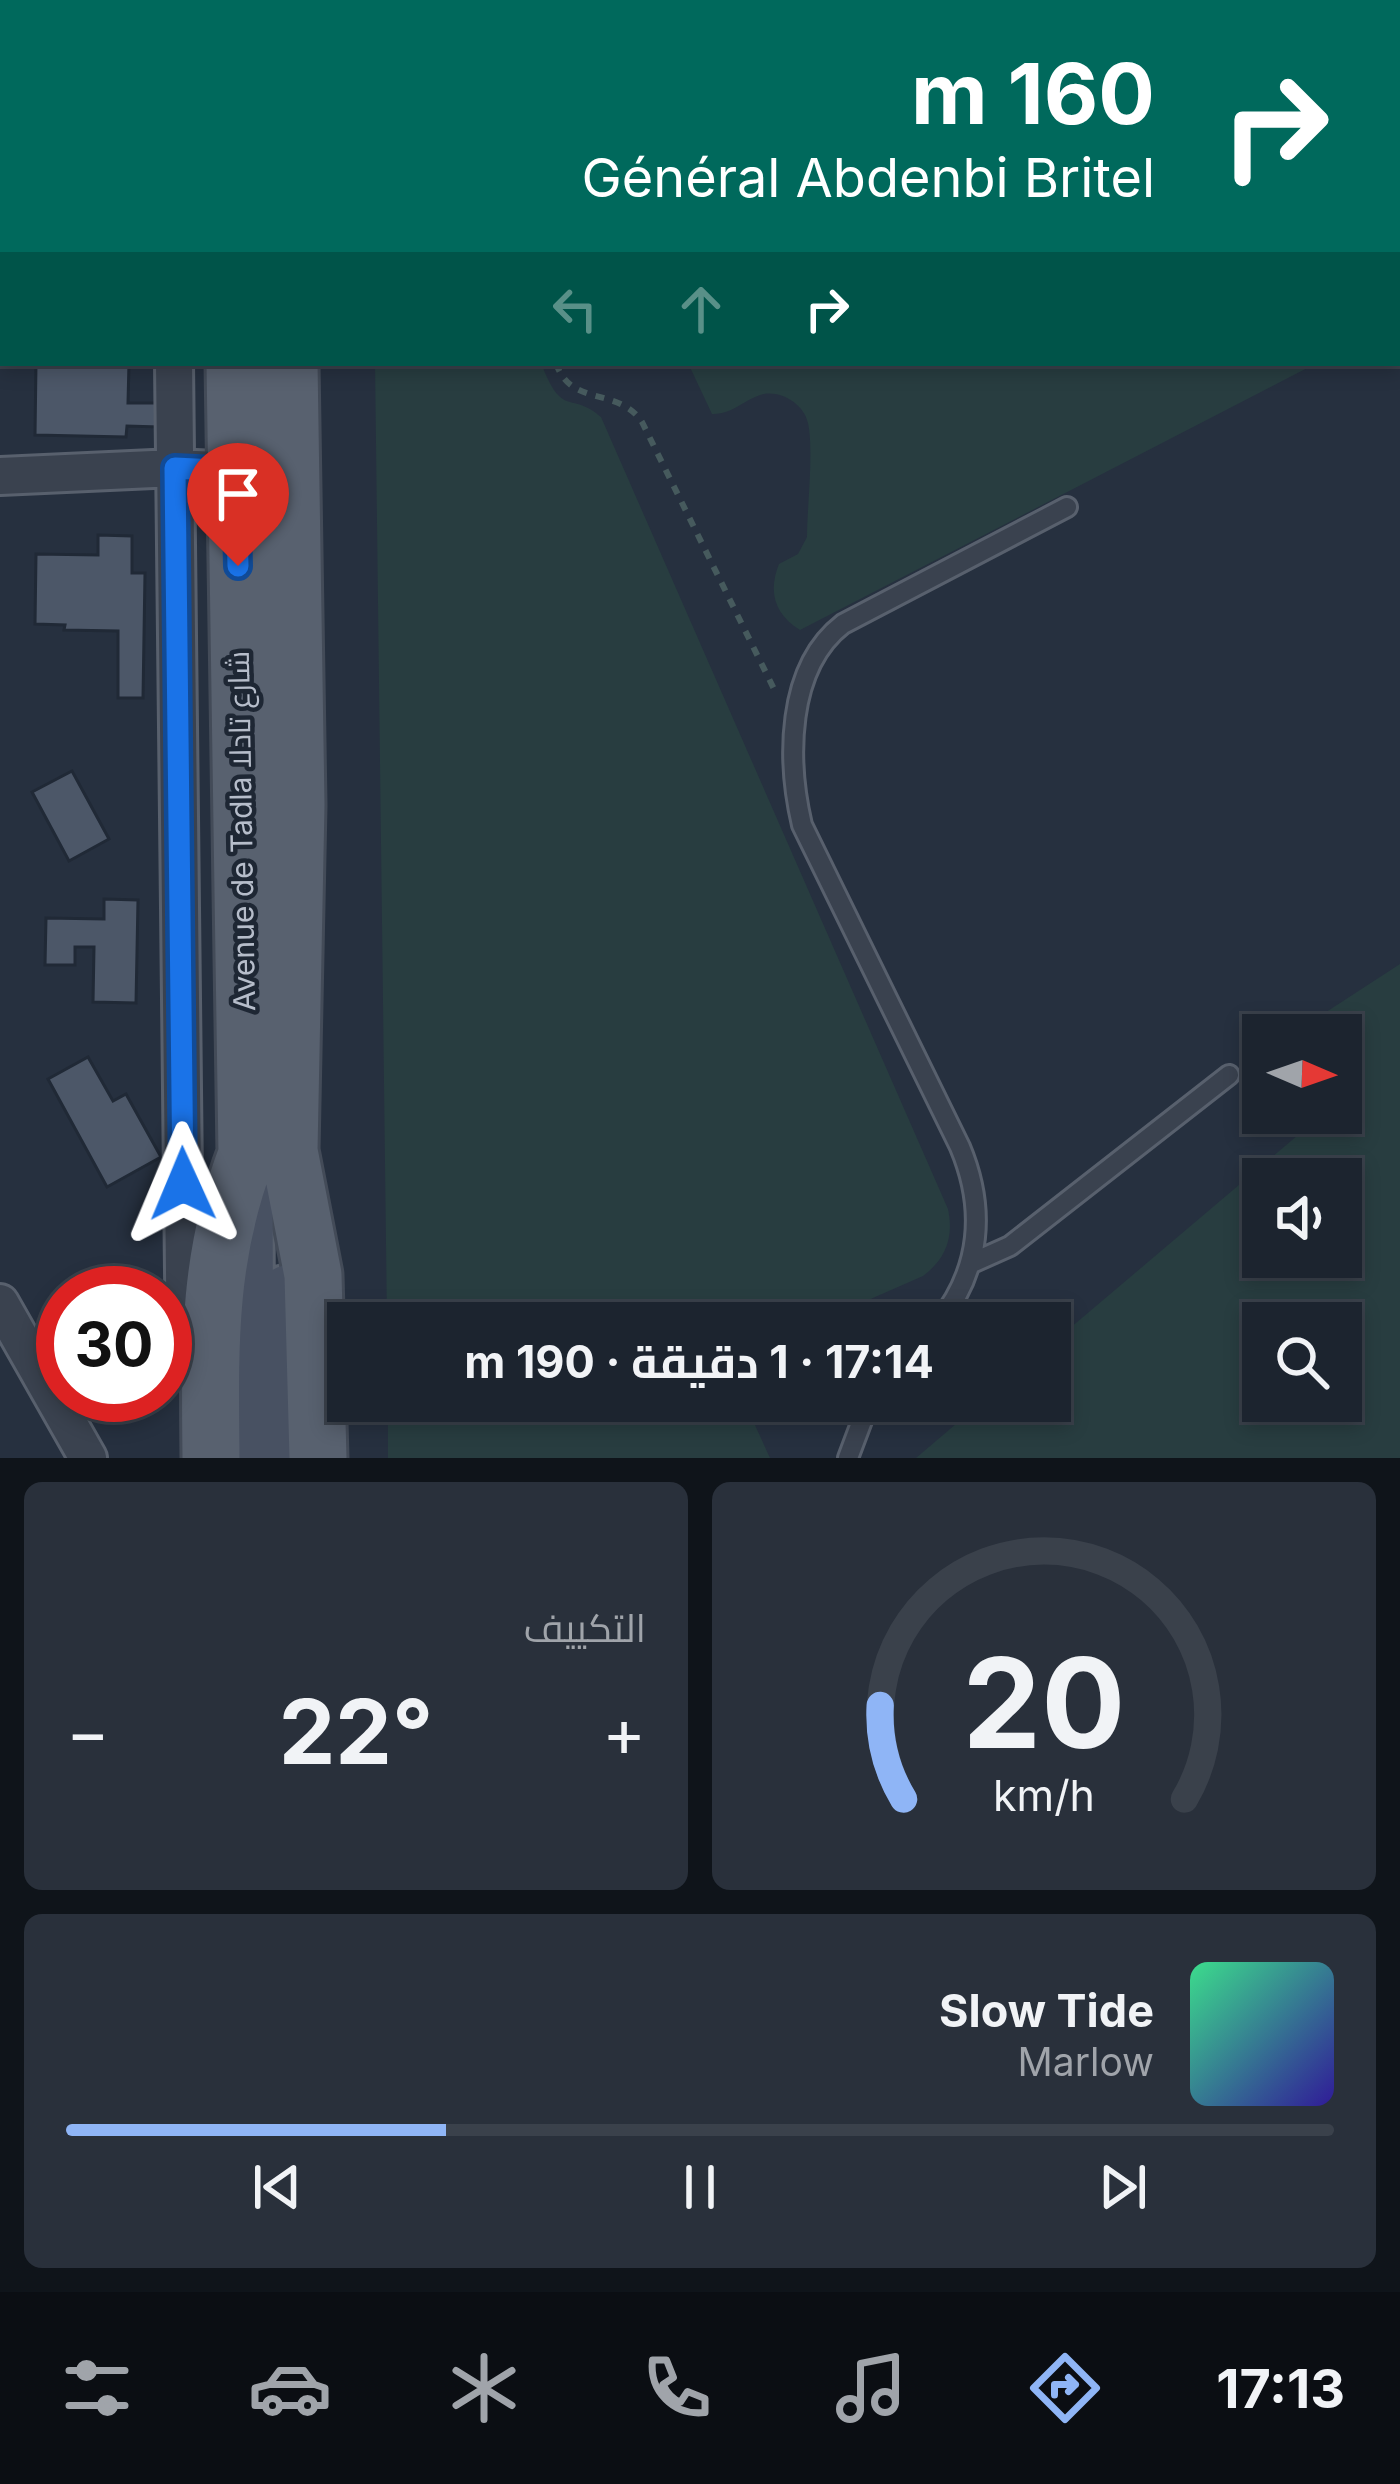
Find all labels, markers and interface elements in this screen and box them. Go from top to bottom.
text: 160 m [911,43,1155,144]
icon: right [1197,48,1353,204]
text: Général Abdenbi Britel [582,145,1155,210]
icon: left [542,276,608,342]
icon: ahead [668,276,734,342]
icon: right [794,276,860,342]
pin [187,443,289,566]
icon: arrive [205,461,271,527]
street label: Avenue de Tadla شارع تادلا [220,651,265,1011]
north arrow [1242,1014,1362,1134]
map controls [1242,1014,1362,1422]
position arrow [120,1121,246,1247]
button: sound [1242,1158,1362,1278]
speed limit sign: 30 [36,1266,192,1422]
button: search [1242,1302,1362,1422]
text: 17:14 · 1 دقيقة · 190 m [464,1334,934,1389]
text: التكييف [524,1604,646,1651]
text: 20 [963,1627,1125,1778]
text: 22° [279,1677,433,1786]
text: − [66,1692,110,1772]
text: + [602,1692,646,1772]
text: km/h [993,1769,1095,1821]
text: Slow Tide [939,1983,1154,2038]
text: Marlow [1018,2038,1154,2085]
icon: previous [244,2154,310,2220]
icon: pause [667,2154,733,2220]
icon: next [1090,2154,1156,2220]
icon: filters [55,2346,139,2430]
icon: car [248,2346,332,2430]
icon: climate [442,2346,526,2430]
icon: phone [635,2346,719,2430]
icon: music [829,2346,913,2430]
icon: directions [1023,2346,1107,2430]
text: 17:13 [1216,2356,1345,2421]

